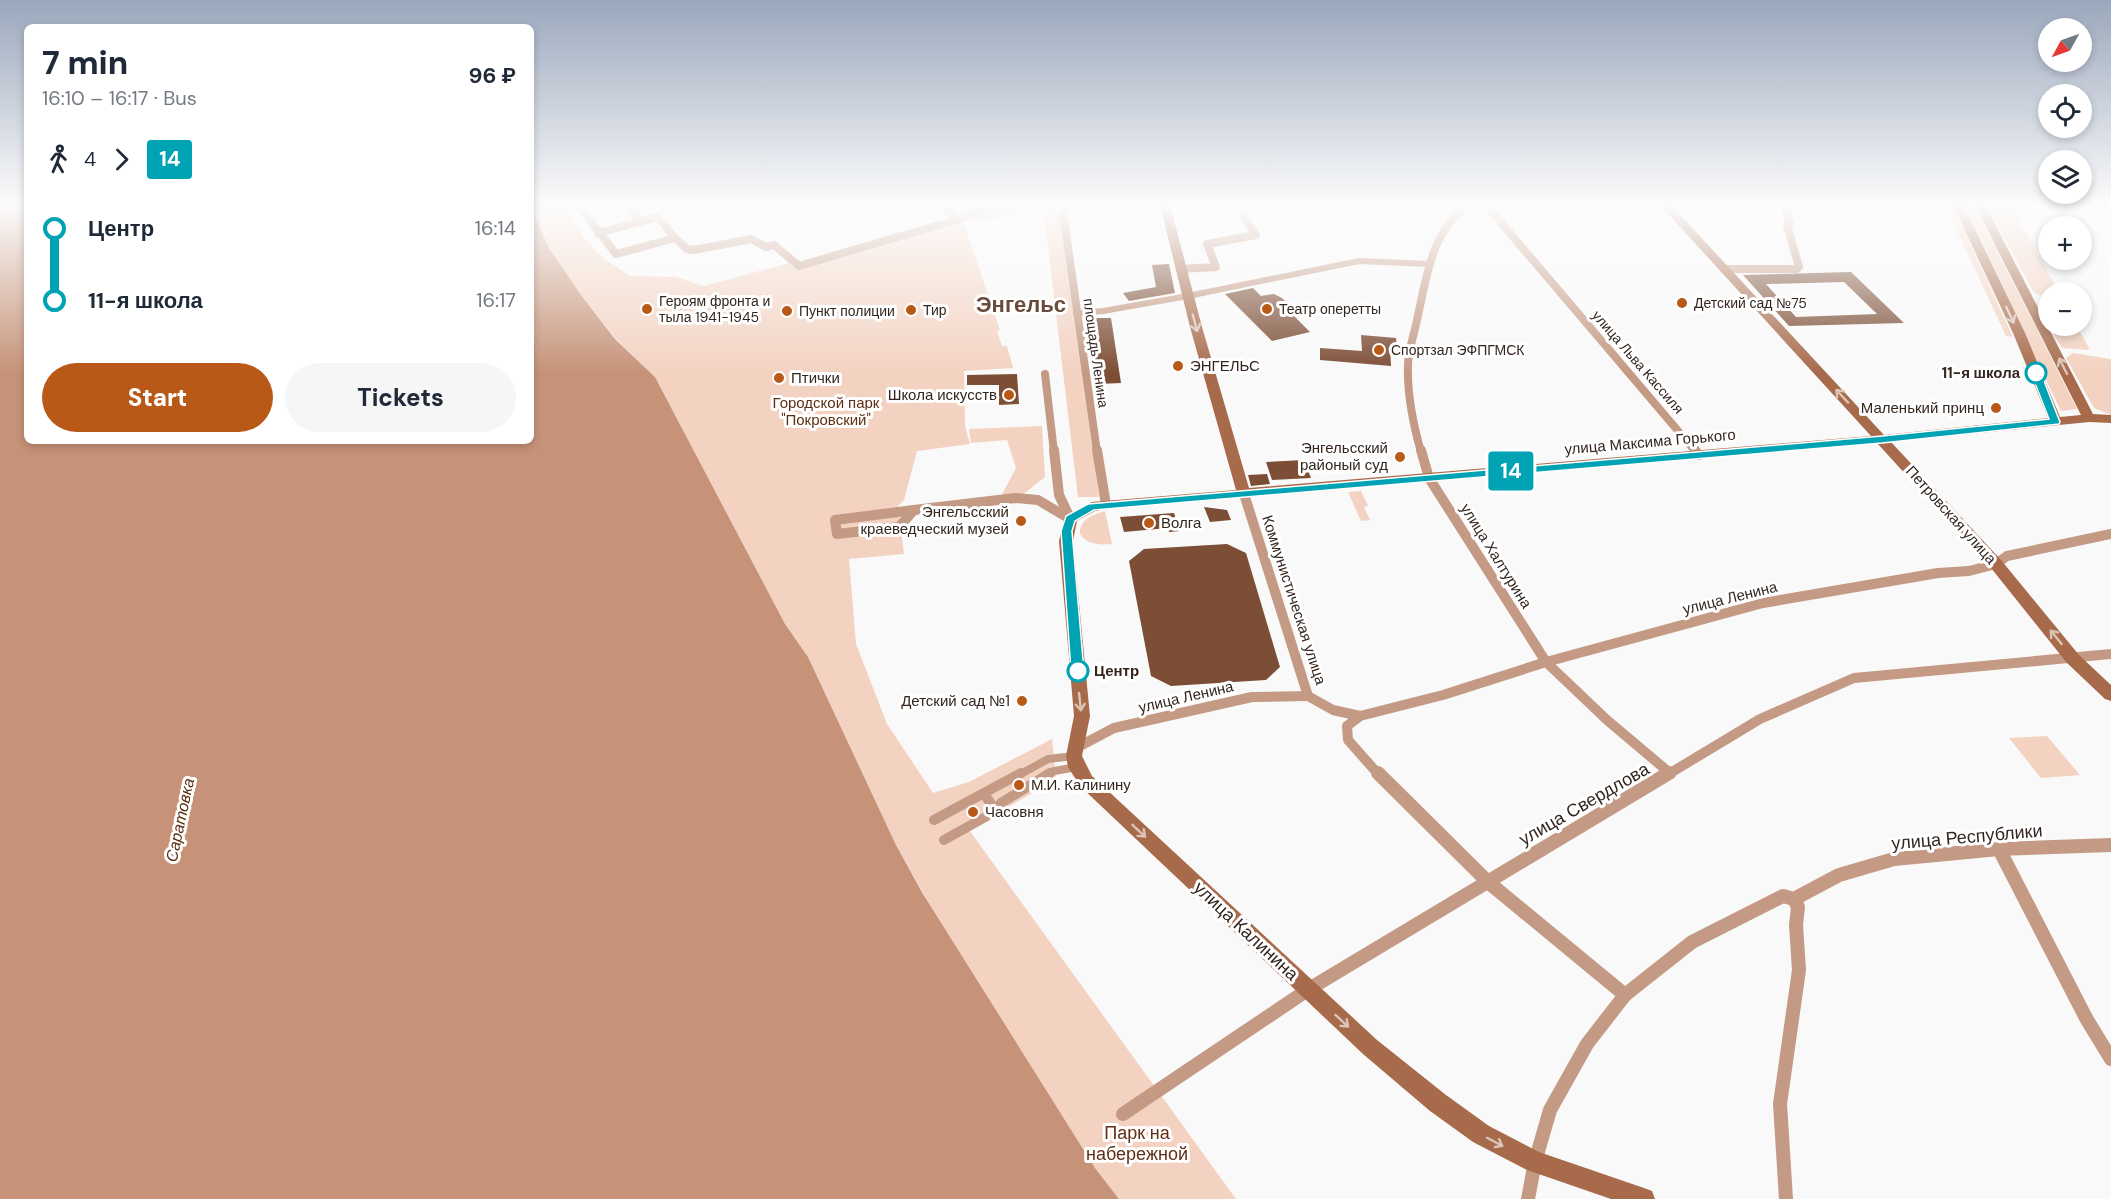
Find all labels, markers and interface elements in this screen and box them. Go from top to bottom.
north arrow [2038,18,2092,72]
map controls [2038,18,2092,336]
text: 7 min [42,41,128,84]
text: 96 ₽ [469,61,516,90]
button: locate [2038,84,2092,138]
text: 16:10 – 16:17 · Bus [42,85,197,111]
icon: walk [42,143,75,176]
icon: forward [105,143,138,176]
text: 14 [159,145,180,173]
text: 4 [84,146,96,172]
button: layers [2038,150,2092,204]
text: Центр [88,214,154,243]
text: 16:14 [475,215,516,241]
button: + [2038,216,2092,270]
button: − [2038,282,2092,336]
text: 11-я школа [88,286,203,315]
text: 16:17 [476,287,516,313]
district label: Энгельс [976,290,1066,319]
place label: Героям фронта и тыла 1941-1945 [659,292,770,326]
place label: Детский сад №75 [1694,294,1807,312]
marker: Детский сад №75 [1675,296,1689,310]
street label: площадь Ленина [1079,297,1113,409]
place label: Театр оперетты [1279,300,1381,318]
place label: Тир [923,301,947,319]
marker: Героям фронта и тыла 1941-1945 [640,302,654,316]
place label: Пункт полиции [799,302,895,320]
marker: Театр оперетты [1260,302,1274,316]
marker: Тир [904,303,918,317]
marker: Пункт полиции [780,304,794,318]
one-way arrow [2005,305,2016,323]
street label: улица Льва Кассиля [1588,307,1688,417]
one-way arrow [1190,313,1201,332]
place label: Спортзал ЭФПГМСК [1391,341,1525,359]
marker: Спортзал ЭФПГМСК [1372,343,1386,357]
place label: ЭНГЕЛЬС [1190,356,1260,376]
one-way arrow [2056,358,2068,376]
marker: ЭНГЕЛЬС [1171,359,1185,373]
marker: 11-я школа [2025,362,2047,384]
button: Start [42,363,273,432]
button: Tickets [285,363,516,432]
place label: 11-я школа [1942,363,2021,383]
place label: Птички [791,368,840,388]
marker: Птички [772,371,786,385]
place label: Школа искусств [888,385,997,405]
marker: Школа искусств [1002,388,1016,402]
one-way arrow [1835,389,1850,404]
park label: Городской парк "Покровский" [773,393,880,430]
place label: Маленький принц [1861,398,1984,418]
marker: Маленький принц [1989,401,2003,415]
street label: улица Максима Горького [1564,425,1736,459]
place label: Энгельсский районый суд [1300,438,1388,475]
marker: Энгельсский районый суд [1393,450,1407,464]
line badge: 14 [1484,452,1538,490]
text: 14 [1500,457,1522,485]
street label: Петровская улица [1901,461,2001,569]
street label: улица Халтурина [1456,500,1537,613]
place label: Энгельсский краеведческий музей [860,502,1009,539]
place label: Волга [1161,513,1202,533]
street label: Коммунистическая улица [1257,513,1331,688]
marker: Энгельсский краеведческий музей [1014,514,1028,528]
marker: Волга [1142,516,1156,530]
street label: улица Ленина [1681,576,1780,619]
one-way arrow [2049,630,2063,645]
marker: Центр [1067,660,1089,682]
place label: Центр [1094,661,1139,681]
street label: улица Ленина [1137,676,1236,718]
place label: Детский сад №1 [901,691,1010,711]
one-way arrow [1075,691,1086,711]
marker: Детский сад №1 [1015,694,1029,708]
street label: улица Свердлова [1514,756,1654,851]
place label: М.И. Калинину [1031,775,1131,795]
water label: Саратовка [161,776,199,864]
marker: М.И. Калинину [1012,778,1026,792]
place label: Часовня [985,802,1044,822]
marker: Часовня [966,805,980,819]
street label: улица Республики [1891,818,2043,856]
one-way arrow [1131,823,1146,838]
street label: улица Калинина [1188,876,1304,987]
one-way arrow [1335,1014,1350,1028]
park label: Парк на набережной [1086,1121,1188,1166]
one-way arrow [1486,1136,1504,1148]

